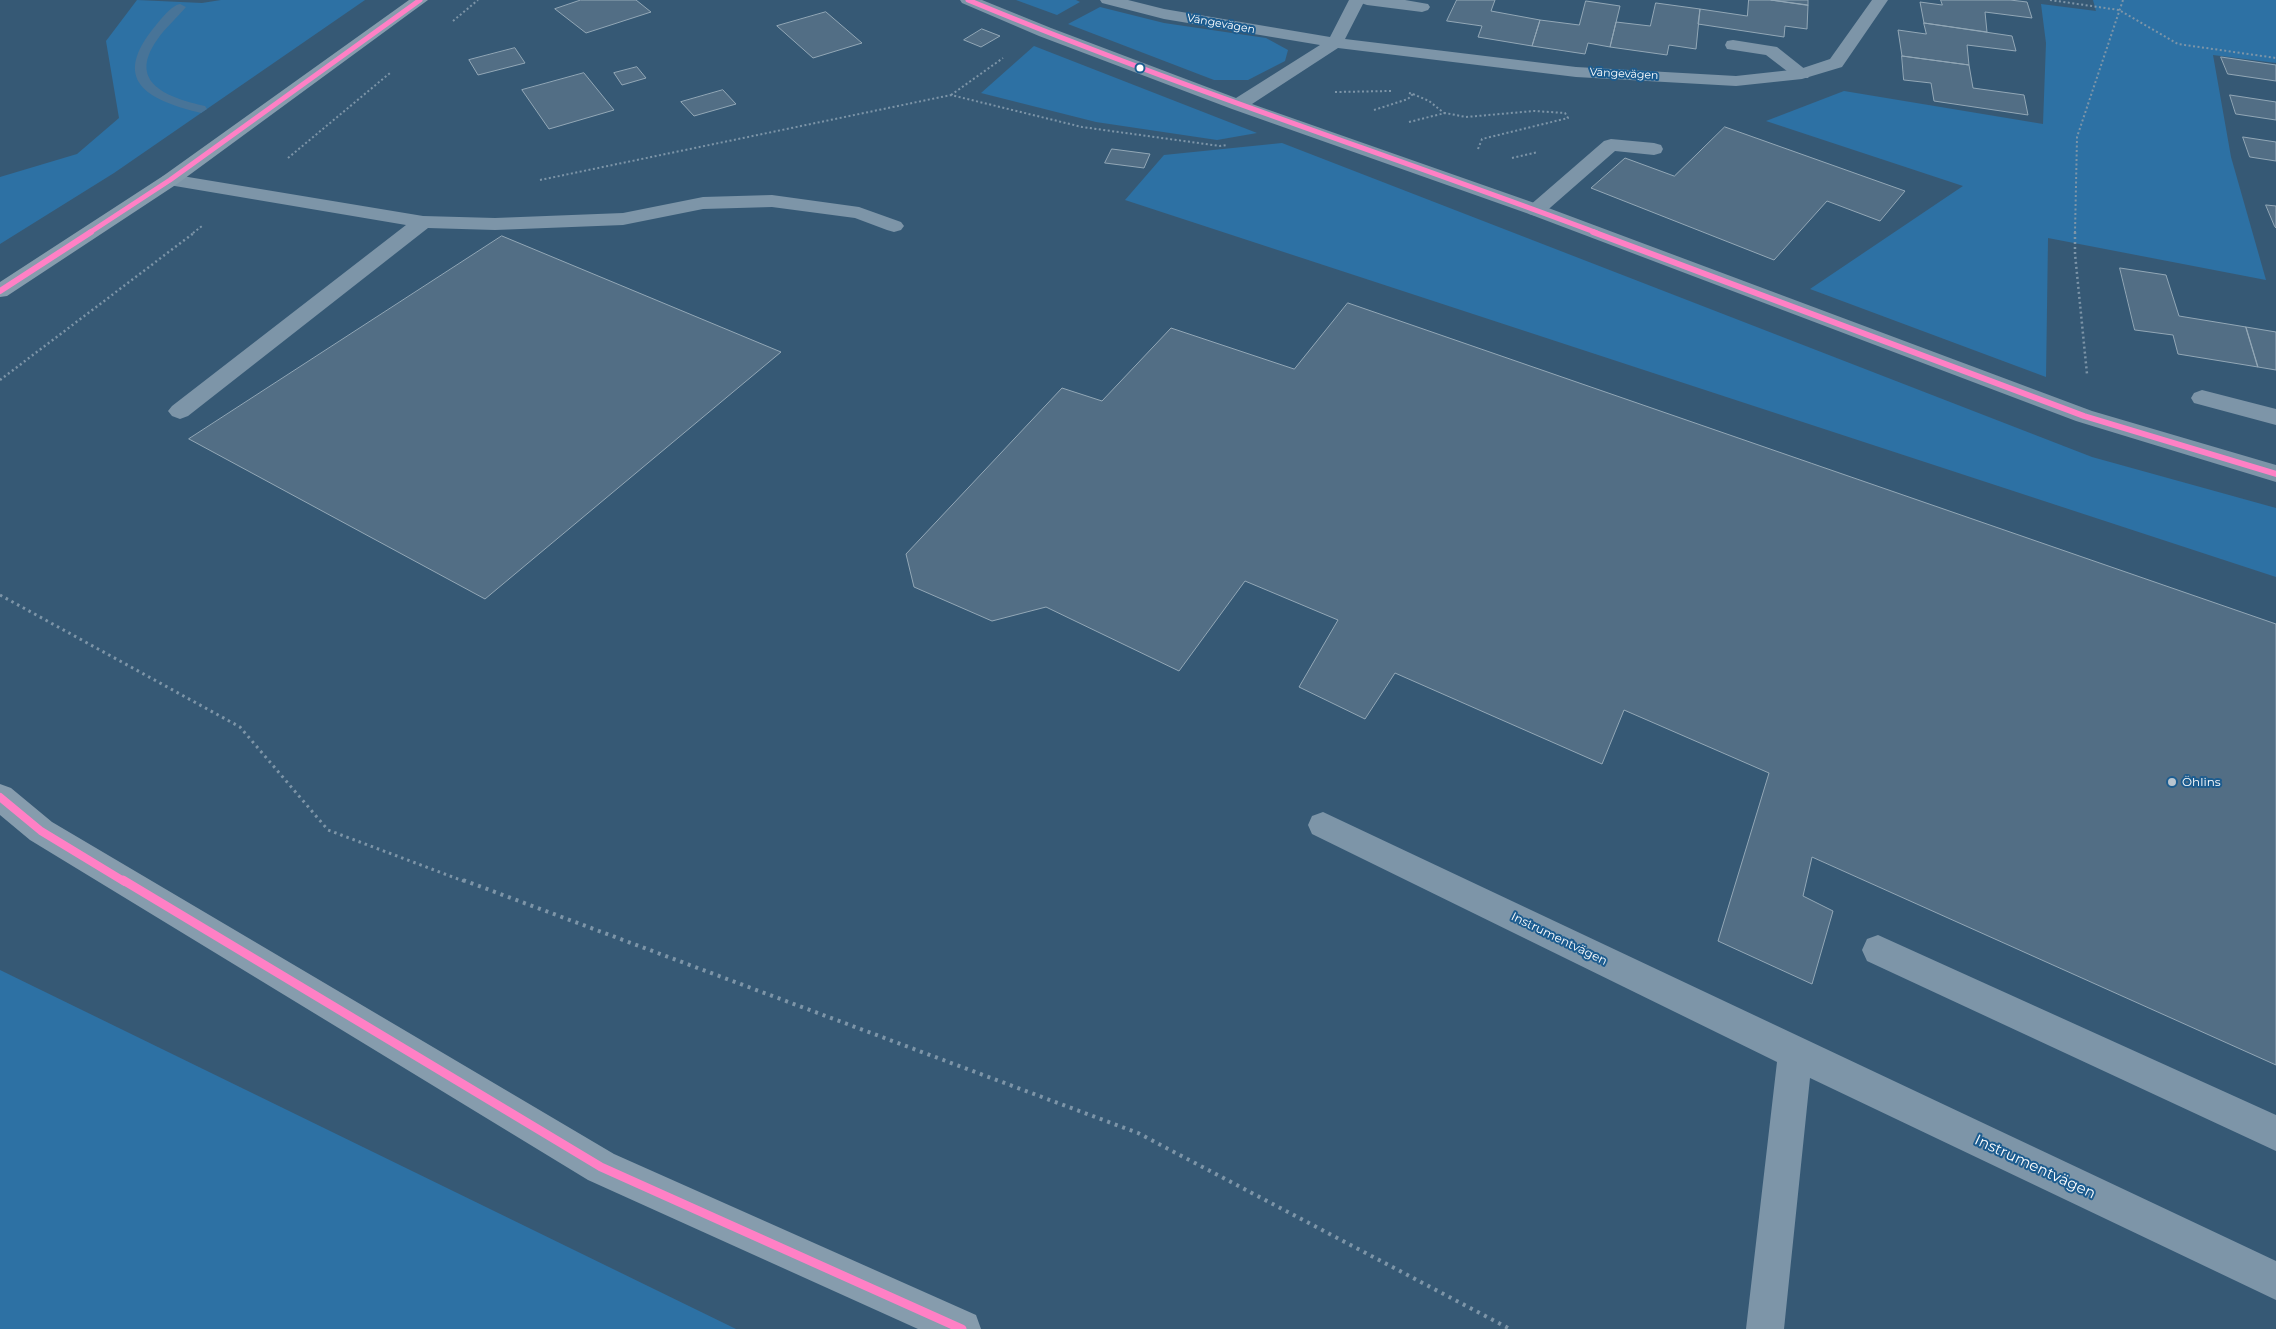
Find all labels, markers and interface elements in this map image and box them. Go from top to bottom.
street label: Vängevägen [1186,12,1256,36]
unlabelled marker [1135,63,1145,73]
street label: Vängevägen [1589,66,1659,82]
place label: Öhlins [2182,775,2221,789]
marker: Öhlins [2166,776,2178,788]
street label: Instrumentvägen [1509,909,1609,969]
street label: Instrumentvägen [1972,1131,2098,1203]

